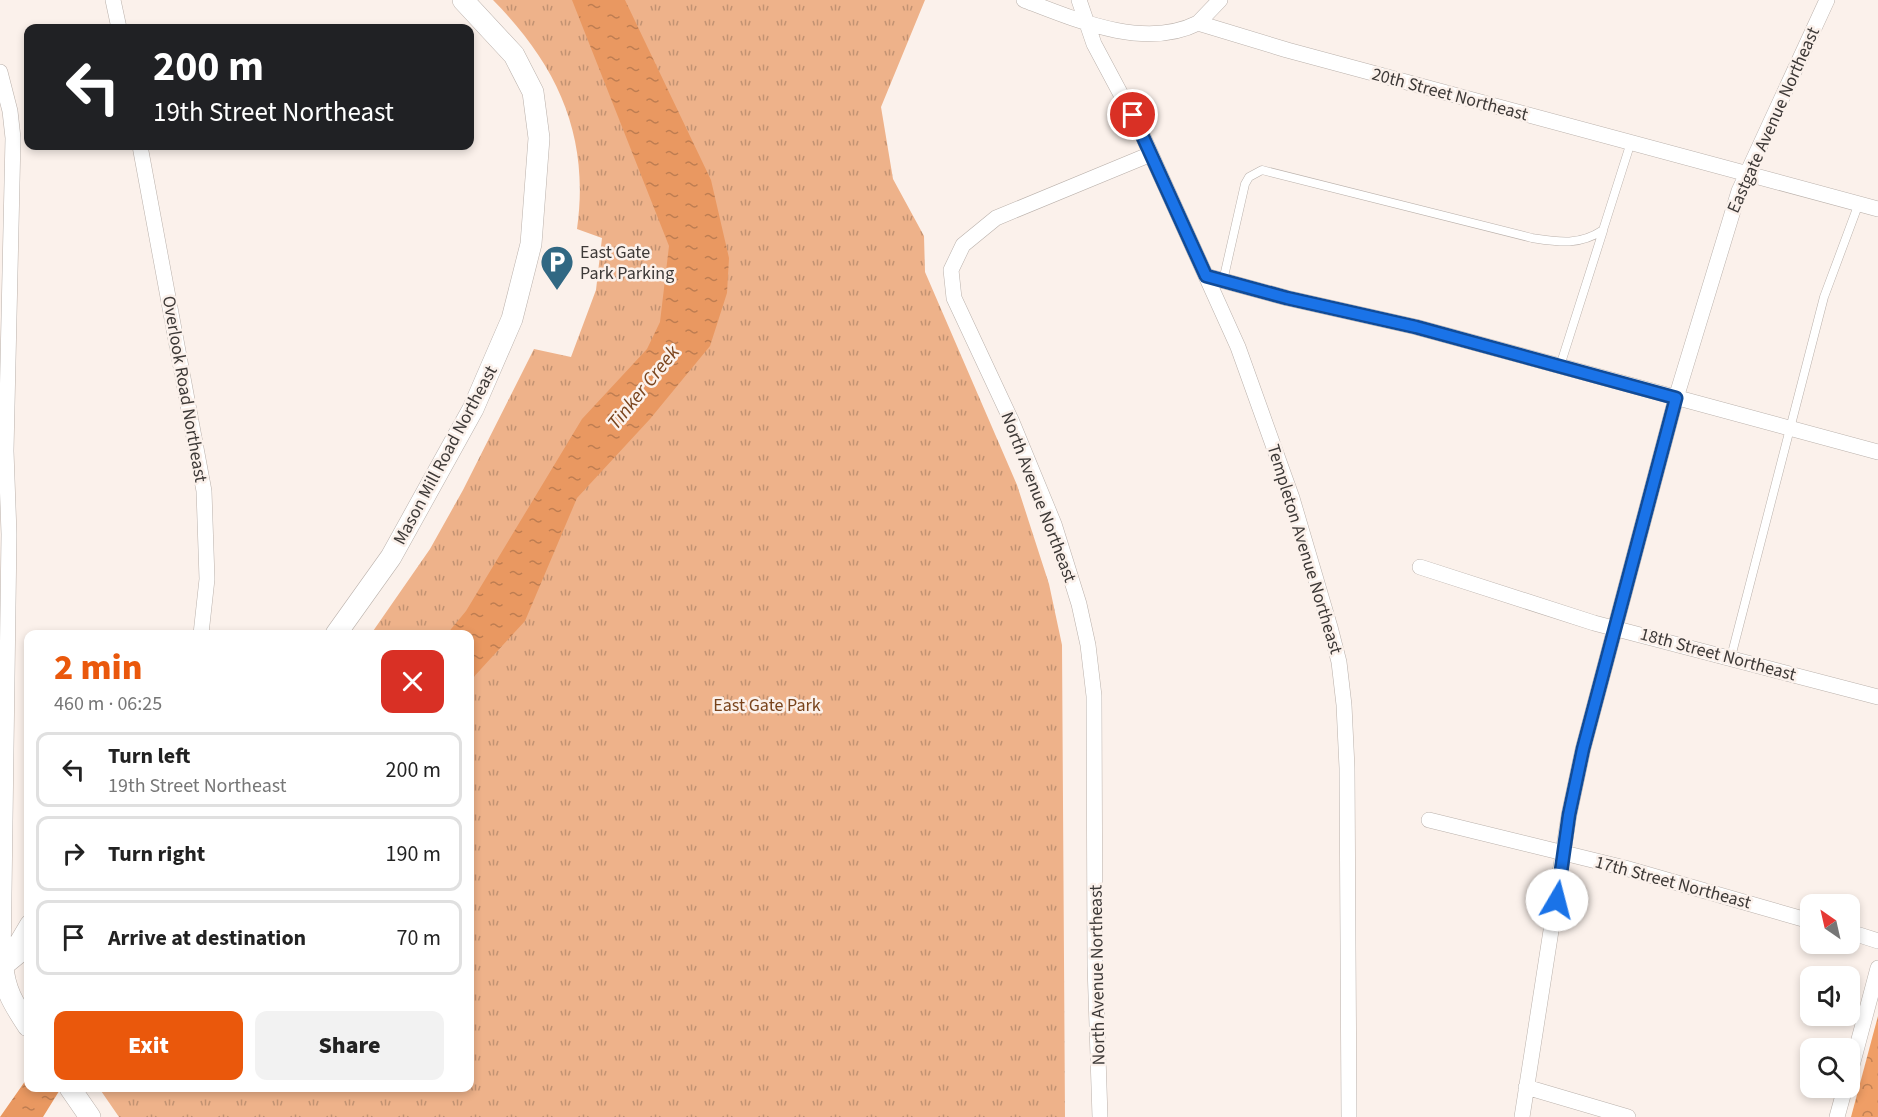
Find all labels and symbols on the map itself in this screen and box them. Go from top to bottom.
street label: Eastgate Avenue Northeast [1721,23,1826,217]
street label: 20th Street Northeast [1369,62,1531,127]
pin [1107,89,1158,140]
place label: East Gate Park Parking [580,240,674,286]
parking icon: East Gate Park Parking [539,244,575,291]
street label: Overlook Road Northeast [156,294,213,484]
water label: Tinker Creek [601,339,687,436]
street label: Mason Mill Road Northeast [387,361,503,549]
street label: North Avenue Northeast [994,408,1083,586]
street label: Templeton Avenue Northeast [1261,441,1348,657]
street label: 18th Street Northeast [1637,622,1799,687]
park label: East Gate Park [713,693,821,718]
street label: 17th Street Northeast [1592,850,1754,915]
position arrow [1525,868,1589,932]
street label: North Avenue Northeast [1083,884,1112,1066]
north arrow [1800,894,1860,954]

